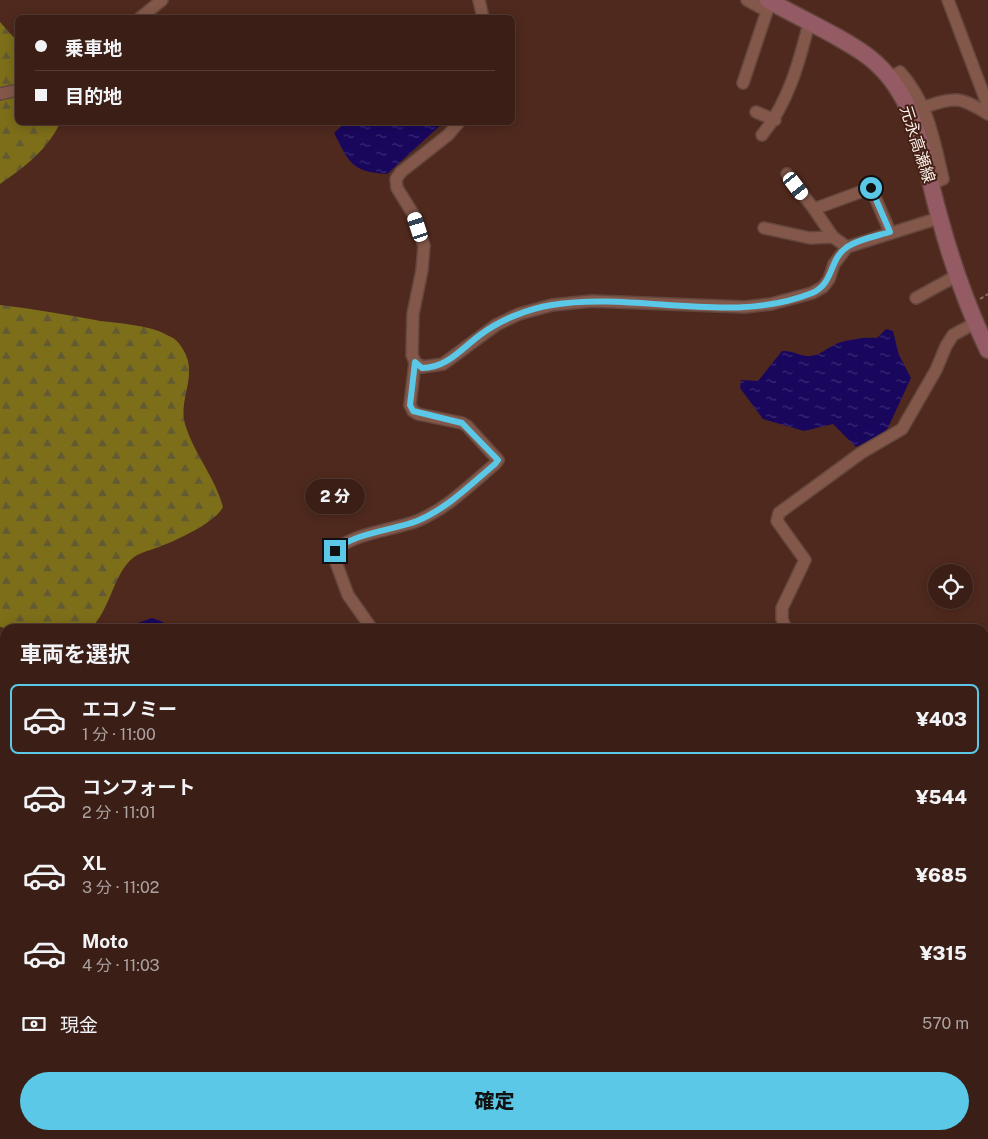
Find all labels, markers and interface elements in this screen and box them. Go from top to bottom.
text: 乗車地 [65,37,122,59]
text: 目的地 [65,85,122,107]
street label: 元永高瀬線 [896,103,939,185]
car [780,170,811,202]
route start [860,177,882,199]
car [406,210,429,244]
callout: 2 分 [305,478,365,514]
text: 2 分 [320,487,350,506]
route end [324,540,346,562]
map controls [928,564,973,609]
button: locate [928,564,973,609]
text: 車両を選択 [20,641,130,667]
icon: car [22,697,67,742]
text: エコノミー [82,698,177,720]
text: ¥403 [916,708,967,730]
text: 1 分 · 11:00 [82,725,156,744]
icon: car [22,775,67,820]
text: コンフォート [82,776,195,798]
text: ¥544 [916,786,967,808]
text: 2 分 · 11:01 [82,803,156,822]
text: XL [82,852,107,874]
icon: car [22,853,67,898]
text: ¥685 [915,864,967,886]
text: 3 分 · 11:02 [82,878,159,897]
text: Moto [82,930,128,952]
icon: car [22,931,67,976]
text: ¥315 [920,942,967,964]
text: 4 分 · 11:03 [82,956,160,975]
icon: cash [20,1010,48,1038]
text: 現金 [60,1014,98,1036]
text: 570 m [922,1014,969,1033]
button: 確定 [20,1072,969,1130]

